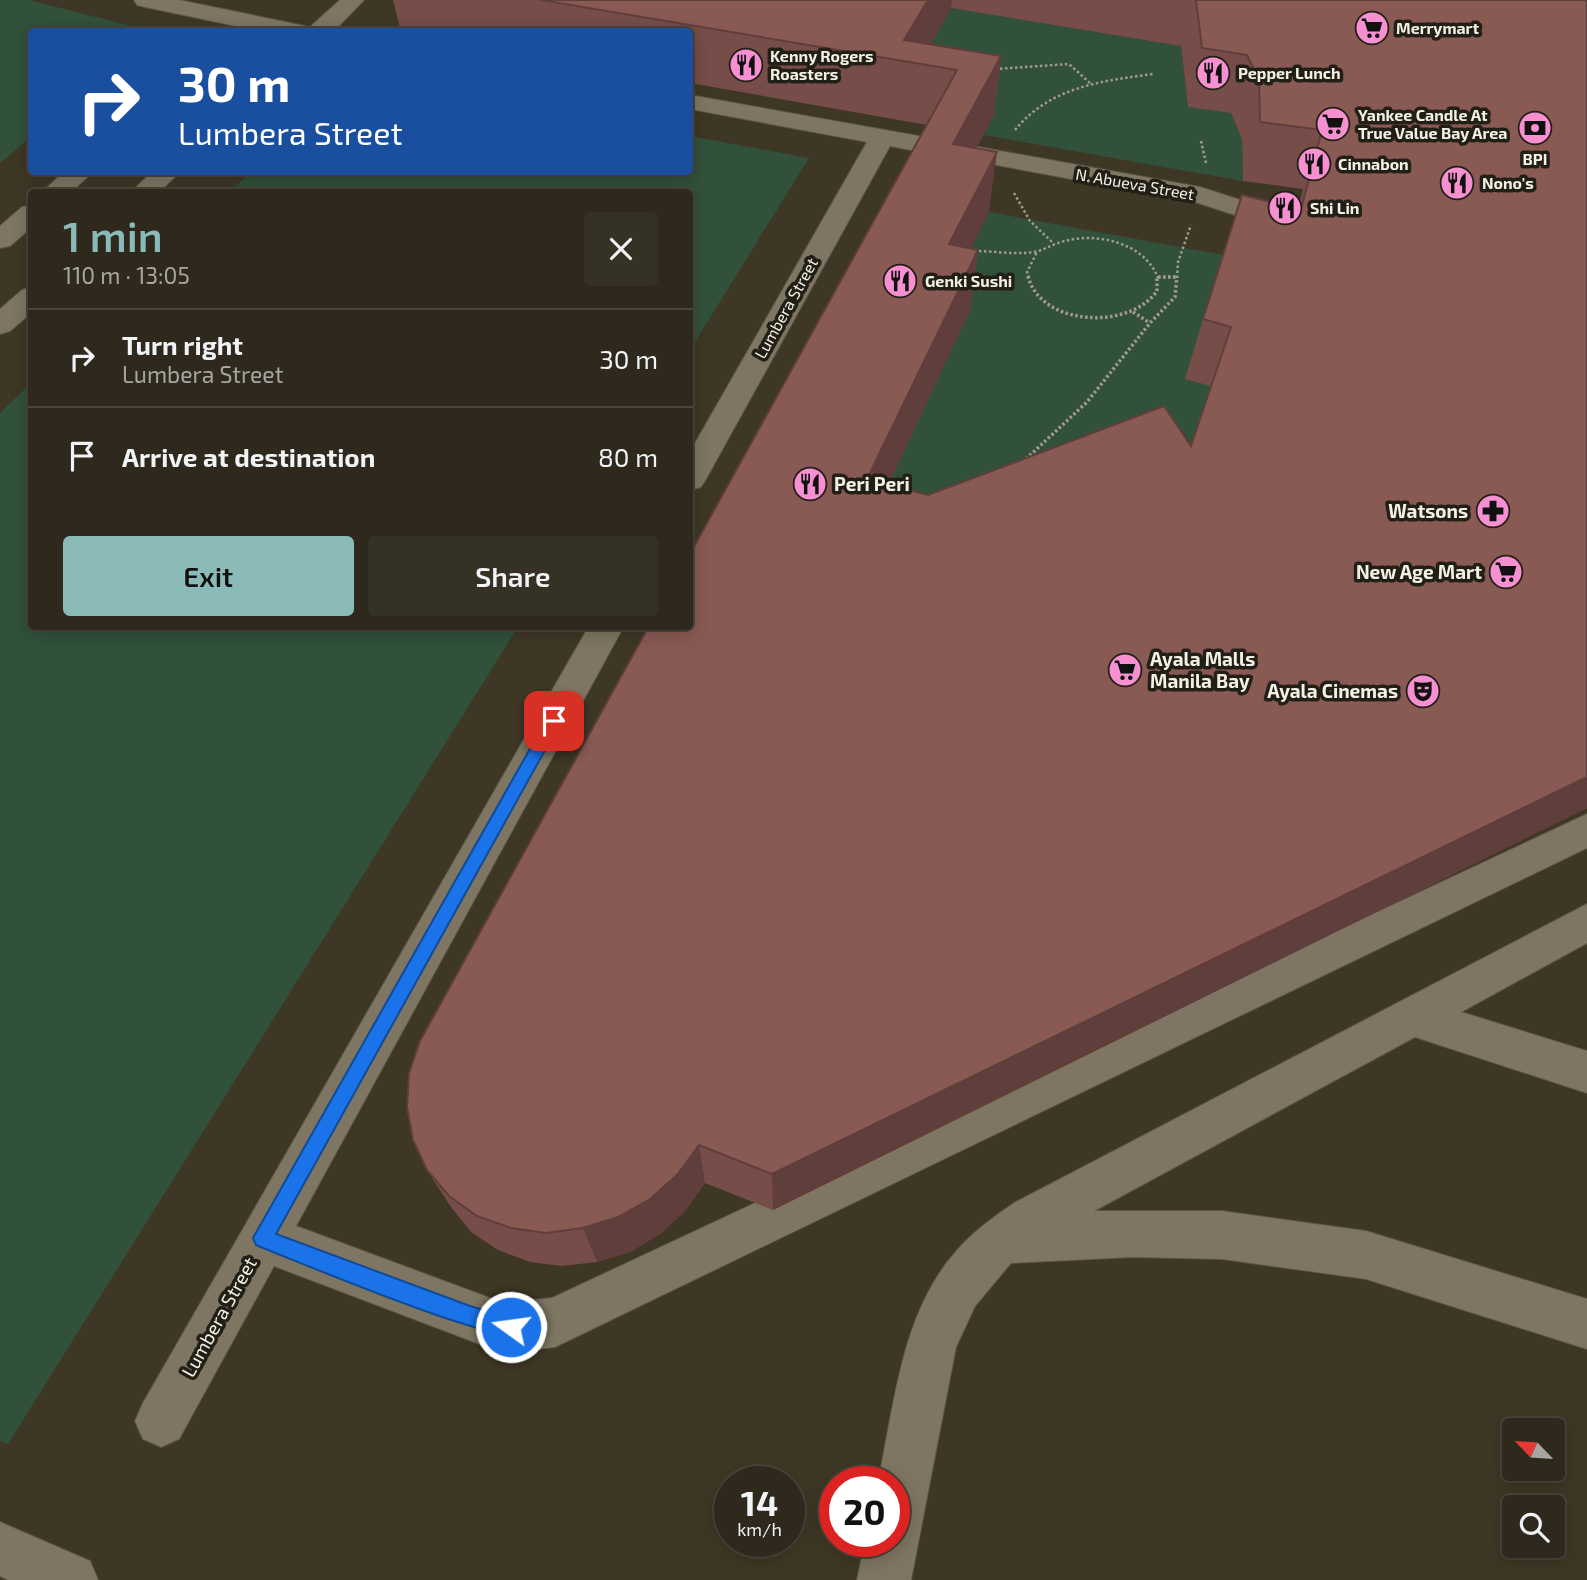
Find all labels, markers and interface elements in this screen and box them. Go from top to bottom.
supermarket icon: Merrymart [1353,9,1391,47]
place label: Merrymart [1396,18,1479,38]
restaurant icon: Kenny Rogers Roasters [727,46,765,84]
place label: Kenny Rogers Roasters [770,46,874,83]
text: 30 m [178,53,290,112]
restaurant icon: Pepper Lunch [1194,54,1232,92]
icon: right [63,56,154,147]
place label: Pepper Lunch [1238,63,1341,82]
supermarket icon: Yankee Candle At True Value Bay Area [1314,105,1352,143]
place label: Yankee Candle At True Value Bay Area [1358,105,1507,143]
bank icon: BPI [1516,109,1554,147]
text: Lumbera Street [178,113,403,151]
restaurant icon: Cinnabon [1295,145,1333,183]
place label: BPI [1523,149,1547,168]
place label: Cinnabon [1338,154,1409,173]
street label: N. Abueva Street [1074,164,1196,203]
restaurant icon: Nono's [1438,164,1476,202]
place label: Nono's [1482,173,1534,192]
restaurant icon: Shi Lin [1266,189,1304,227]
place label: Shi Lin [1310,198,1359,217]
text: 1 min [63,210,163,260]
button: close [584,212,658,286]
street label: Lumbera Street [750,254,821,361]
text: 110 m · 13:05 [63,261,190,289]
restaurant icon: Genki Sushi [881,262,919,300]
place label: Genki Sushi [925,271,1012,290]
text: Turn right [122,329,243,360]
icon: right [63,339,101,377]
text: 30 m [599,343,658,374]
text: Lumbera Street [122,360,283,388]
icon: arrive [63,437,101,475]
text: Arrive at destination [122,441,375,472]
text: 80 m [598,441,658,472]
restaurant icon: Peri Peri [791,465,829,503]
place label: Peri Peri [834,472,910,495]
pharmacy icon: Watsons [1474,492,1512,530]
place label: Watsons [1388,499,1468,522]
button: Exit [63,536,354,616]
button: Share [368,536,658,616]
supermarket icon: New Age Mart [1487,553,1525,591]
place label: New Age Mart [1356,560,1482,583]
place label: Ayala Malls Manila Bay [1150,647,1255,693]
supermarket icon: Ayala Malls Manila Bay [1106,651,1144,689]
theatre icon: Ayala Cinemas [1404,672,1442,710]
place label: Ayala Cinemas [1267,679,1398,703]
pin [524,691,584,751]
icon: arrive [535,702,573,740]
street label: Lumbera Street [176,1253,261,1381]
position arrow [474,1290,548,1364]
north arrow [1502,1418,1564,1480]
map controls [1502,1418,1565,1558]
speed limit sign: 20 [819,1466,910,1557]
text: 14 [741,1481,778,1523]
button: search [1502,1495,1565,1558]
text: km/h [737,1518,782,1540]

